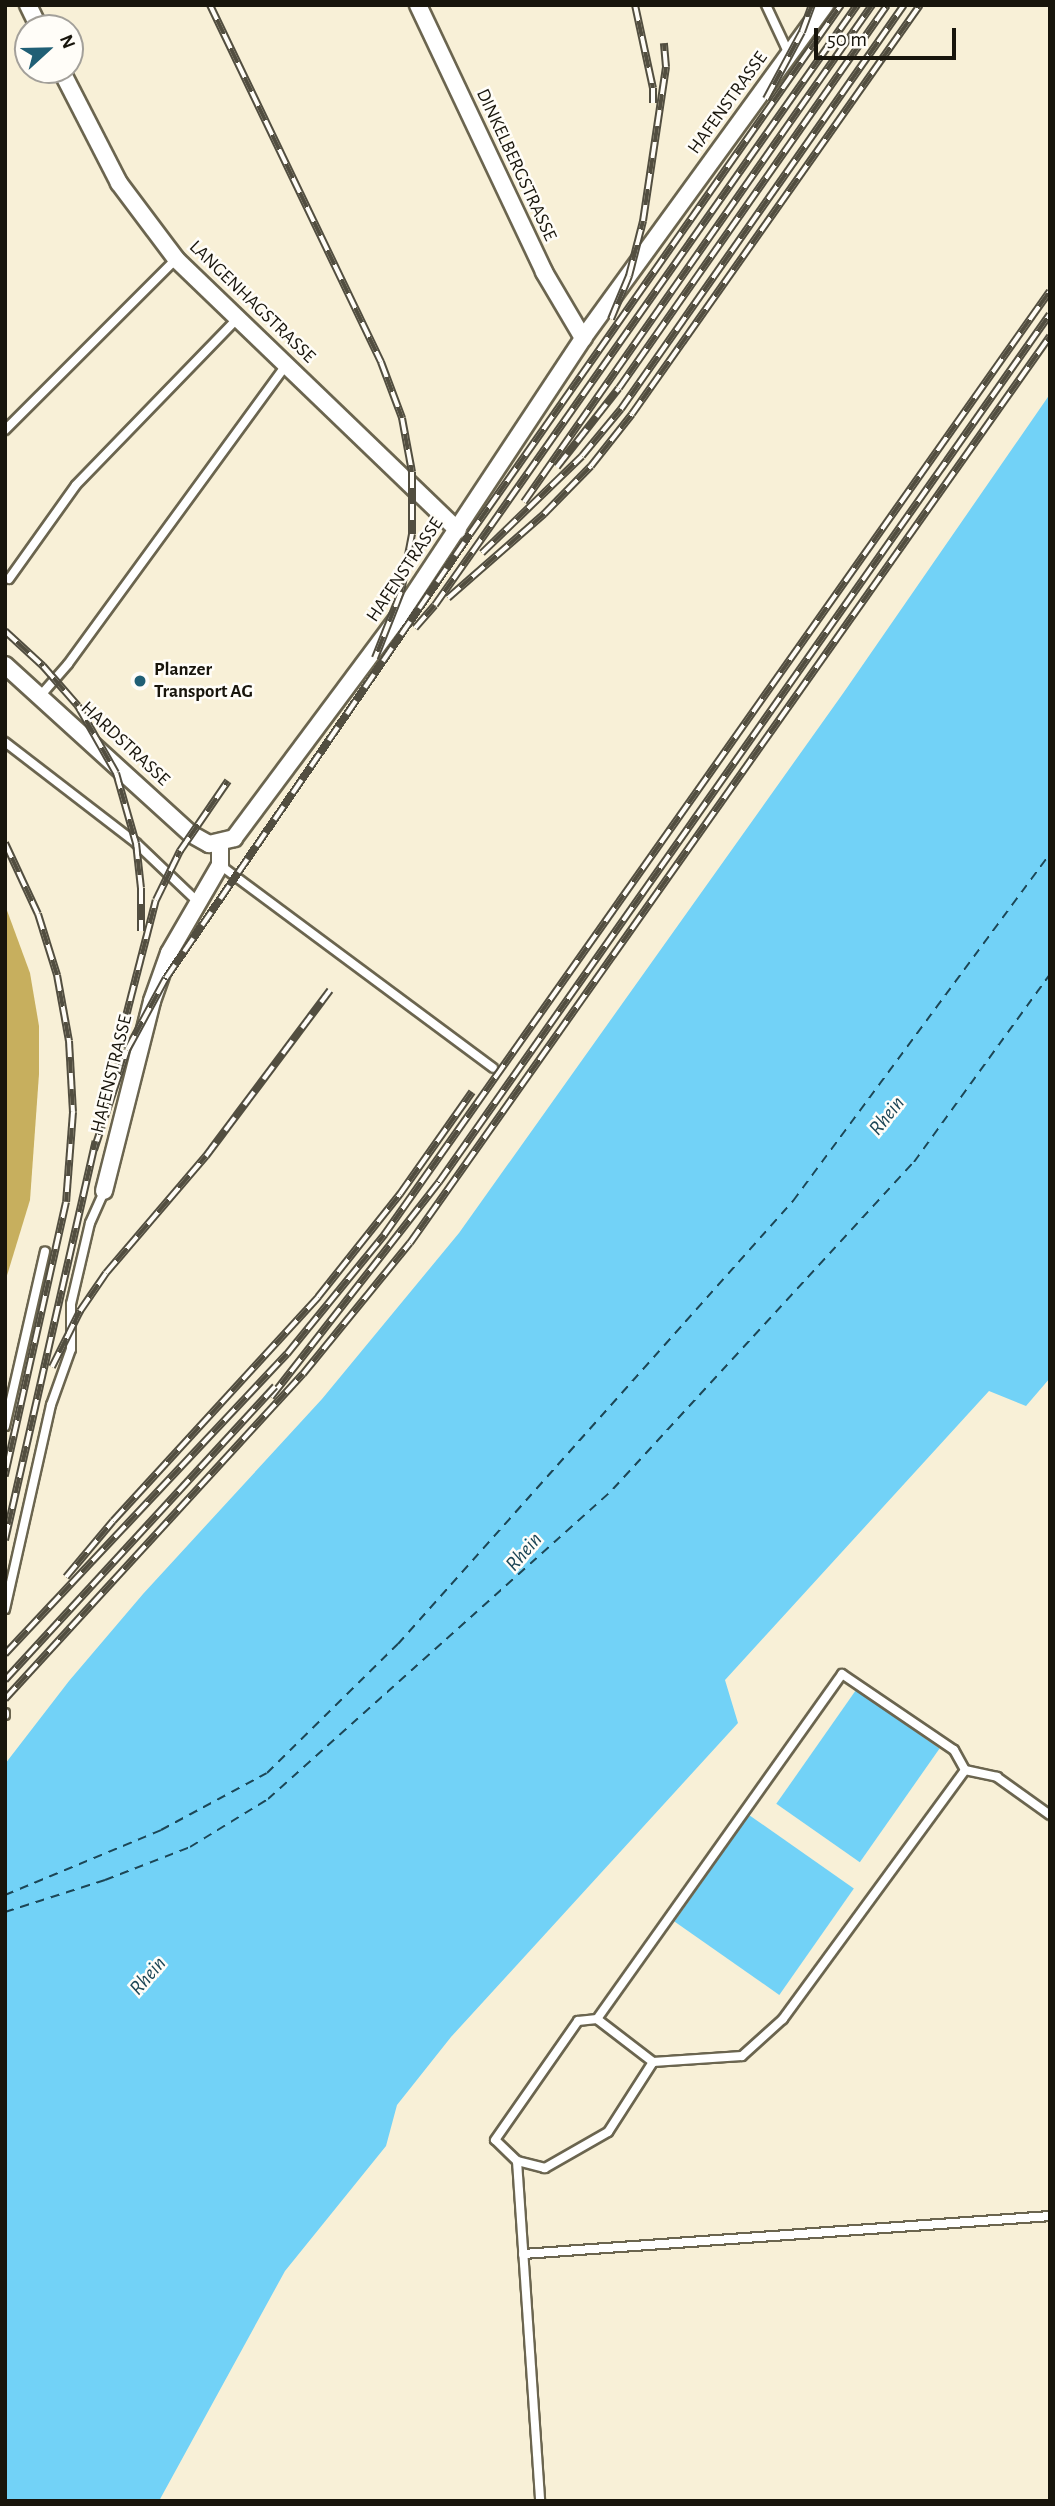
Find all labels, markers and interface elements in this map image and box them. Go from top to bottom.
north arrow [14,14,84,84]
scale bar [817,14,959,58]
text: 50 m [827,29,867,50]
text: N [56,32,78,51]
street label: HAFENSTRASSE [683,47,773,159]
street label: DINKELBERGSTRASSE [471,85,561,245]
street label: LANGENHAGSTRASSE [184,236,320,368]
street label: HAFENSTRASSE [362,513,448,627]
place label: Planzer Transport AG [154,659,253,703]
marker: Planzer Transport AG [132,673,148,689]
street label: HARDSTRASSE [76,697,174,791]
street label: HAFENSTRASSE [86,1013,138,1135]
water label: Rhein [864,1091,910,1141]
water label: Rhein [500,1527,548,1577]
water label: Rhein [124,1951,172,2001]

